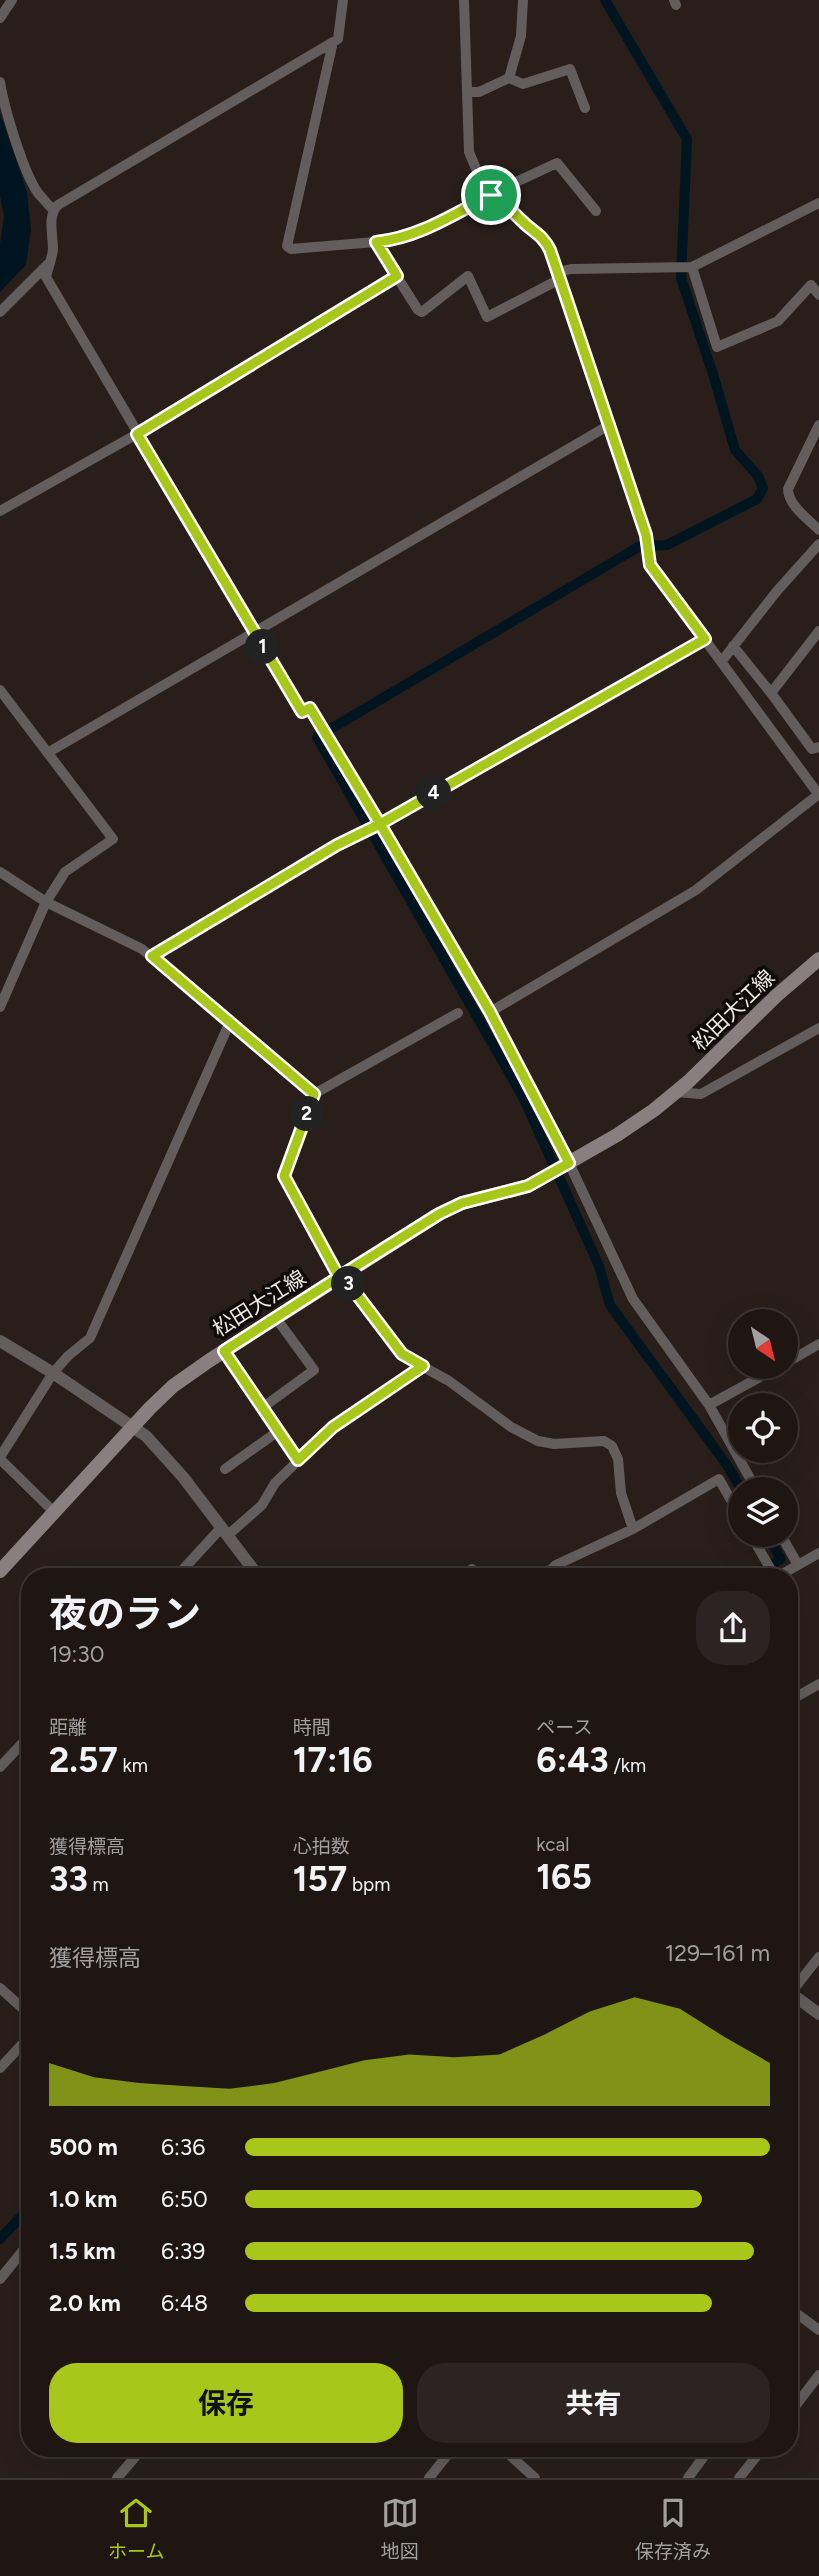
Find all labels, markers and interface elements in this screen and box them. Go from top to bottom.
pin [461,165,521,225]
icon: arrive [472,176,510,214]
pin: 1 [246,630,280,664]
text: 1 [258,635,267,658]
pin: 4 [416,776,452,810]
text: 4 [427,781,440,804]
street label: 松田大江線 [687,965,779,1055]
pin: 2 [290,1096,324,1132]
text: 2 [301,1102,312,1125]
street label: 松田大江線 [208,1265,310,1341]
pin: 3 [332,1266,366,1302]
text: 3 [343,1272,354,1295]
north arrow [728,1309,798,1379]
map controls [728,1309,798,1547]
button: locate [728,1393,798,1463]
button: layers [728,1477,798,1547]
text: 夜のラン [49,1591,201,1637]
button: share [696,1591,770,1665]
text: 19:30 [49,1640,105,1668]
text: 距離 [49,1716,87,1739]
text: 時間 [293,1716,331,1739]
text: ペース [536,1716,592,1739]
text: 2.57 [49,1739,118,1781]
text: 17:16 [293,1739,373,1781]
text: 6:43 [536,1739,609,1781]
text: km [118,1754,148,1777]
text: /km [609,1754,646,1777]
text: kcal [536,1833,570,1856]
text: 獲得標高 [49,1835,125,1858]
text: 心拍数 [293,1835,350,1858]
text: 165 [536,1856,592,1898]
text: 33 [49,1858,88,1900]
text: 157 [293,1858,347,1900]
text: m [88,1873,109,1896]
text: bpm [347,1873,390,1896]
text: 129–161 m [665,1939,770,1967]
text: 獲得標高 [49,1944,141,1972]
text: 500 m [49,2133,118,2161]
text: 6:36 [161,2133,205,2161]
text: 1.0 km [49,2185,117,2213]
text: 6:50 [161,2185,208,2213]
text: 1.5 km [49,2237,116,2265]
text: 6:39 [161,2237,205,2265]
text: 2.0 km [49,2289,121,2317]
text: 6:48 [161,2289,208,2317]
button: 保存 [49,2363,403,2443]
button: 共有 [417,2363,770,2443]
tab: ホーム [108,2494,165,2563]
tab: 地図 [381,2494,419,2563]
tab: 保存済み [635,2494,711,2563]

